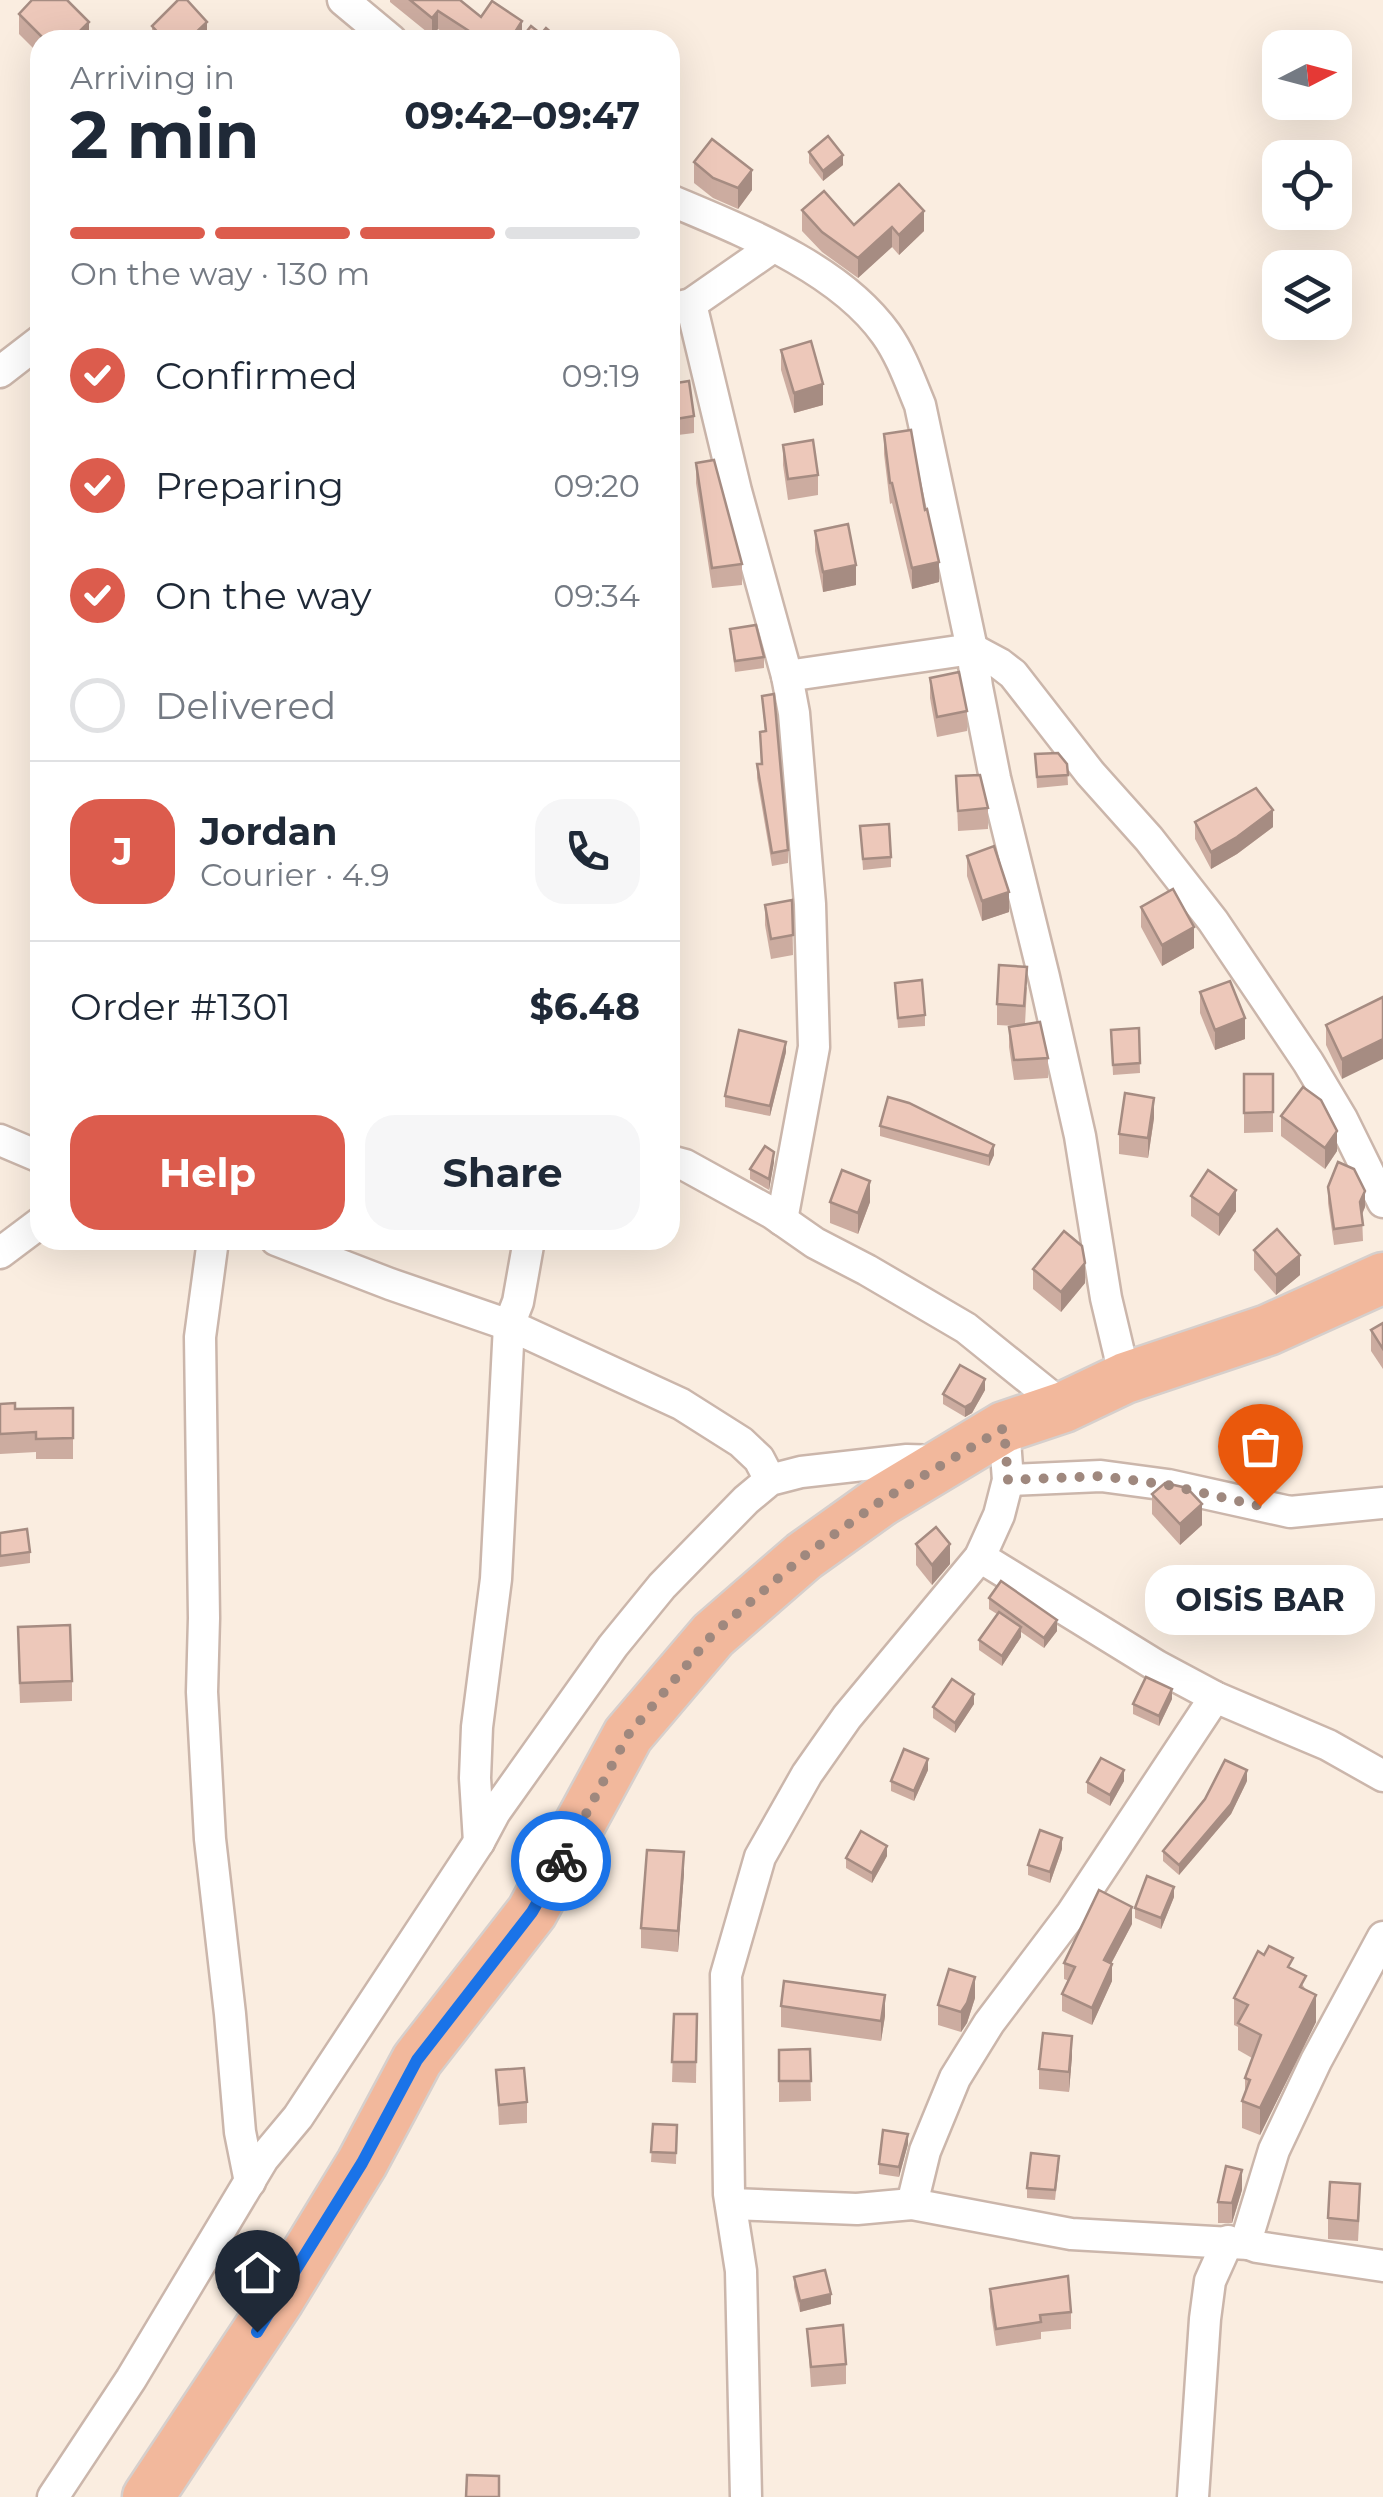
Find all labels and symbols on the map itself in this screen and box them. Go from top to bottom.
north arrow [1262,30,1352,120]
pin [1218,1404,1303,1507]
callout: OISiS BAR [1145,1566,1375,1636]
courier [511,1811,611,1911]
pin [215,2230,300,2333]

